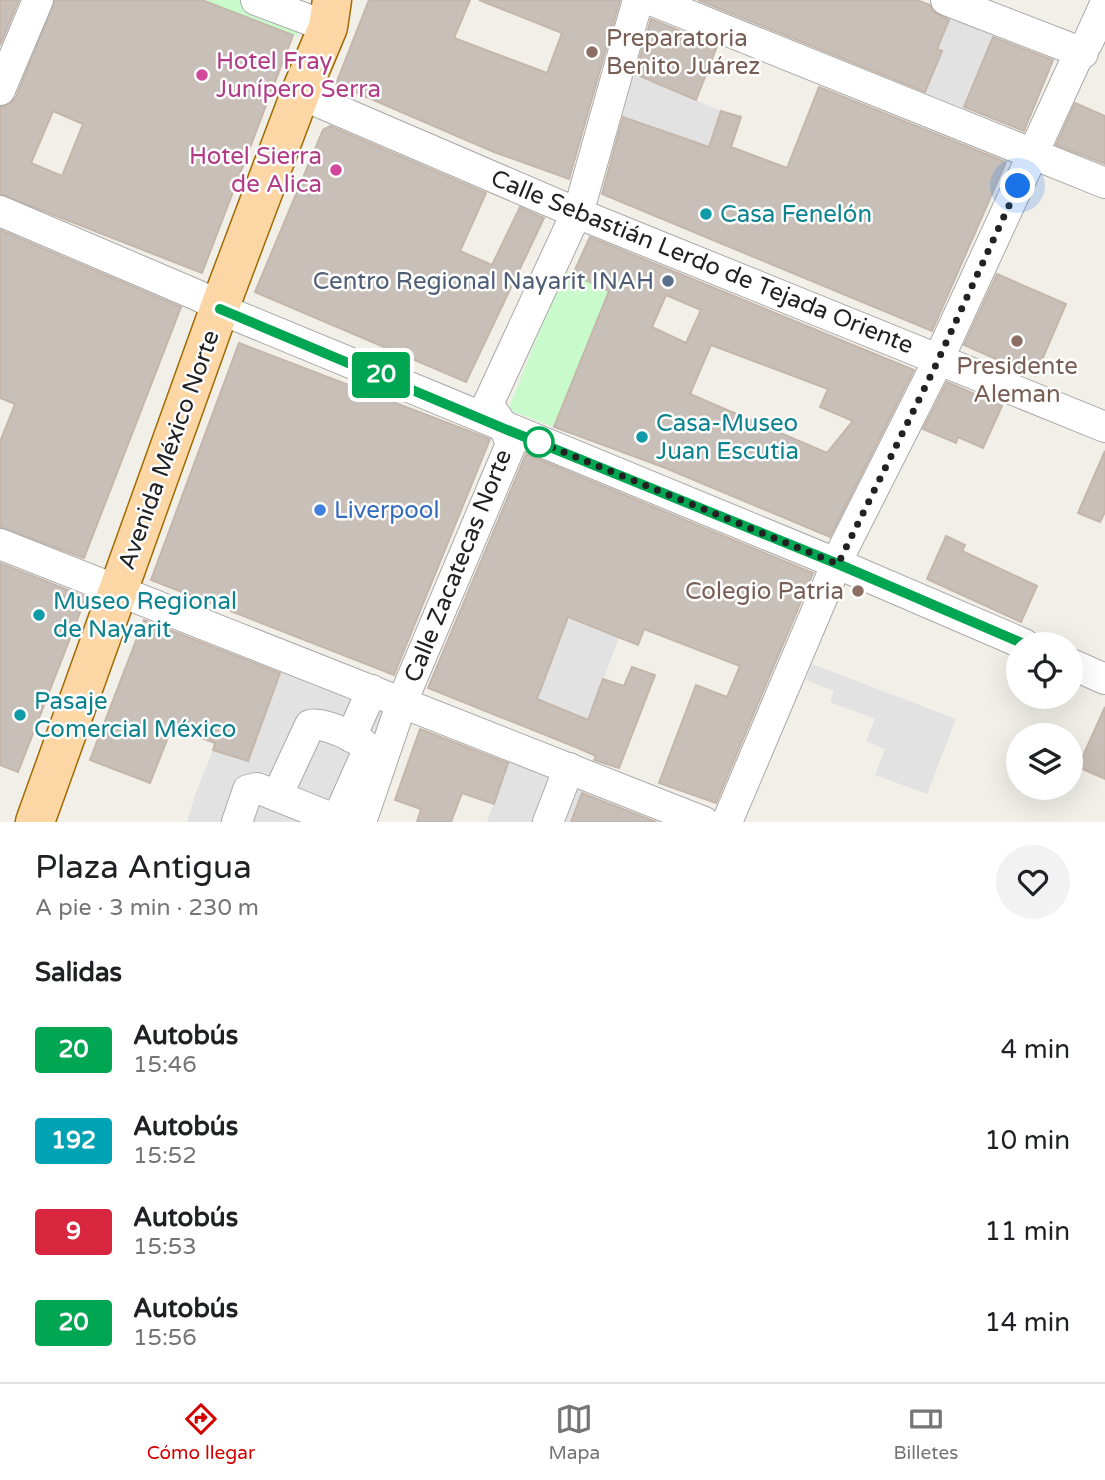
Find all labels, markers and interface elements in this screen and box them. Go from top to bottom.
place label: Preparatoria Benito Juárez [606,24,760,81]
marker: Preparatoria Benito Juárez [584,44,600,60]
place label: Hotel Fray Junípero Serra [216,47,381,104]
marker: Hotel Fray Junípero Serra [194,67,210,83]
place label: Hotel Sierra de Alica [189,142,322,199]
marker: Hotel Sierra de Alica [328,162,344,178]
street label: Calle Sebastián Lerdo de Tejada Oriente [487,164,917,360]
your location [1000,168,1035,203]
place label: Casa Fenelón [720,200,872,229]
marker: Casa Fenelón [698,206,714,222]
place label: Centro Regional Nayarit INAH [313,267,654,296]
marker: Centro Regional Nayarit INAH [660,273,676,289]
street label: Avenida México Norte [112,326,226,574]
marker: Presidente Aleman [1009,333,1025,349]
line badge: 20 [350,352,412,398]
place label: Presidente Aleman [956,352,1078,409]
text: 20 [366,360,396,389]
place label: Casa-Museo Juan Escutia [656,409,799,466]
unlabelled marker [524,427,554,457]
marker: Casa-Museo Juan Escutia [634,429,650,445]
street label: Calle Zacatecas Norte [398,445,518,687]
place label: Liverpool [334,496,439,525]
marker: Liverpool [312,502,328,518]
place label: Colegio Patria [685,577,844,606]
marker: Colegio Patria [850,583,866,599]
place label: Museo Regional de Nayarit [53,587,237,644]
marker: Museo Regional de Nayarit [31,607,47,623]
map controls [1006,632,1083,800]
button: locate [1006,632,1083,709]
place label: Pasaje Comercial México [34,687,236,744]
marker: Pasaje Comercial México [12,707,28,723]
button: layers [1006,723,1083,800]
button: heart [996,845,1070,919]
text: Plaza Antigua [35,848,252,887]
text: A pie · 3 min · 230 m [35,894,259,922]
text: Salidas [35,957,122,988]
text: Autobús [133,1020,238,1051]
text: 4 min [1001,1034,1070,1065]
text: 20 [58,1035,89,1064]
text: 15:46 [133,1051,197,1079]
text: Autobús [133,1111,238,1142]
text: 10 min [984,1125,1070,1156]
text: 192 [51,1126,96,1155]
text: 15:52 [133,1142,197,1170]
text: Autobús [133,1202,238,1233]
text: 11 min [984,1216,1070,1247]
text: 9 [66,1217,81,1246]
text: 15:53 [133,1233,197,1261]
text: Autobús [133,1293,238,1324]
text: 14 min [984,1307,1070,1338]
text: 20 [58,1308,89,1337]
text: 15:56 [133,1324,197,1352]
tab: Cómo llegar [147,1400,255,1464]
tab: Mapa [548,1400,600,1464]
tab: Billetes [893,1400,958,1464]

